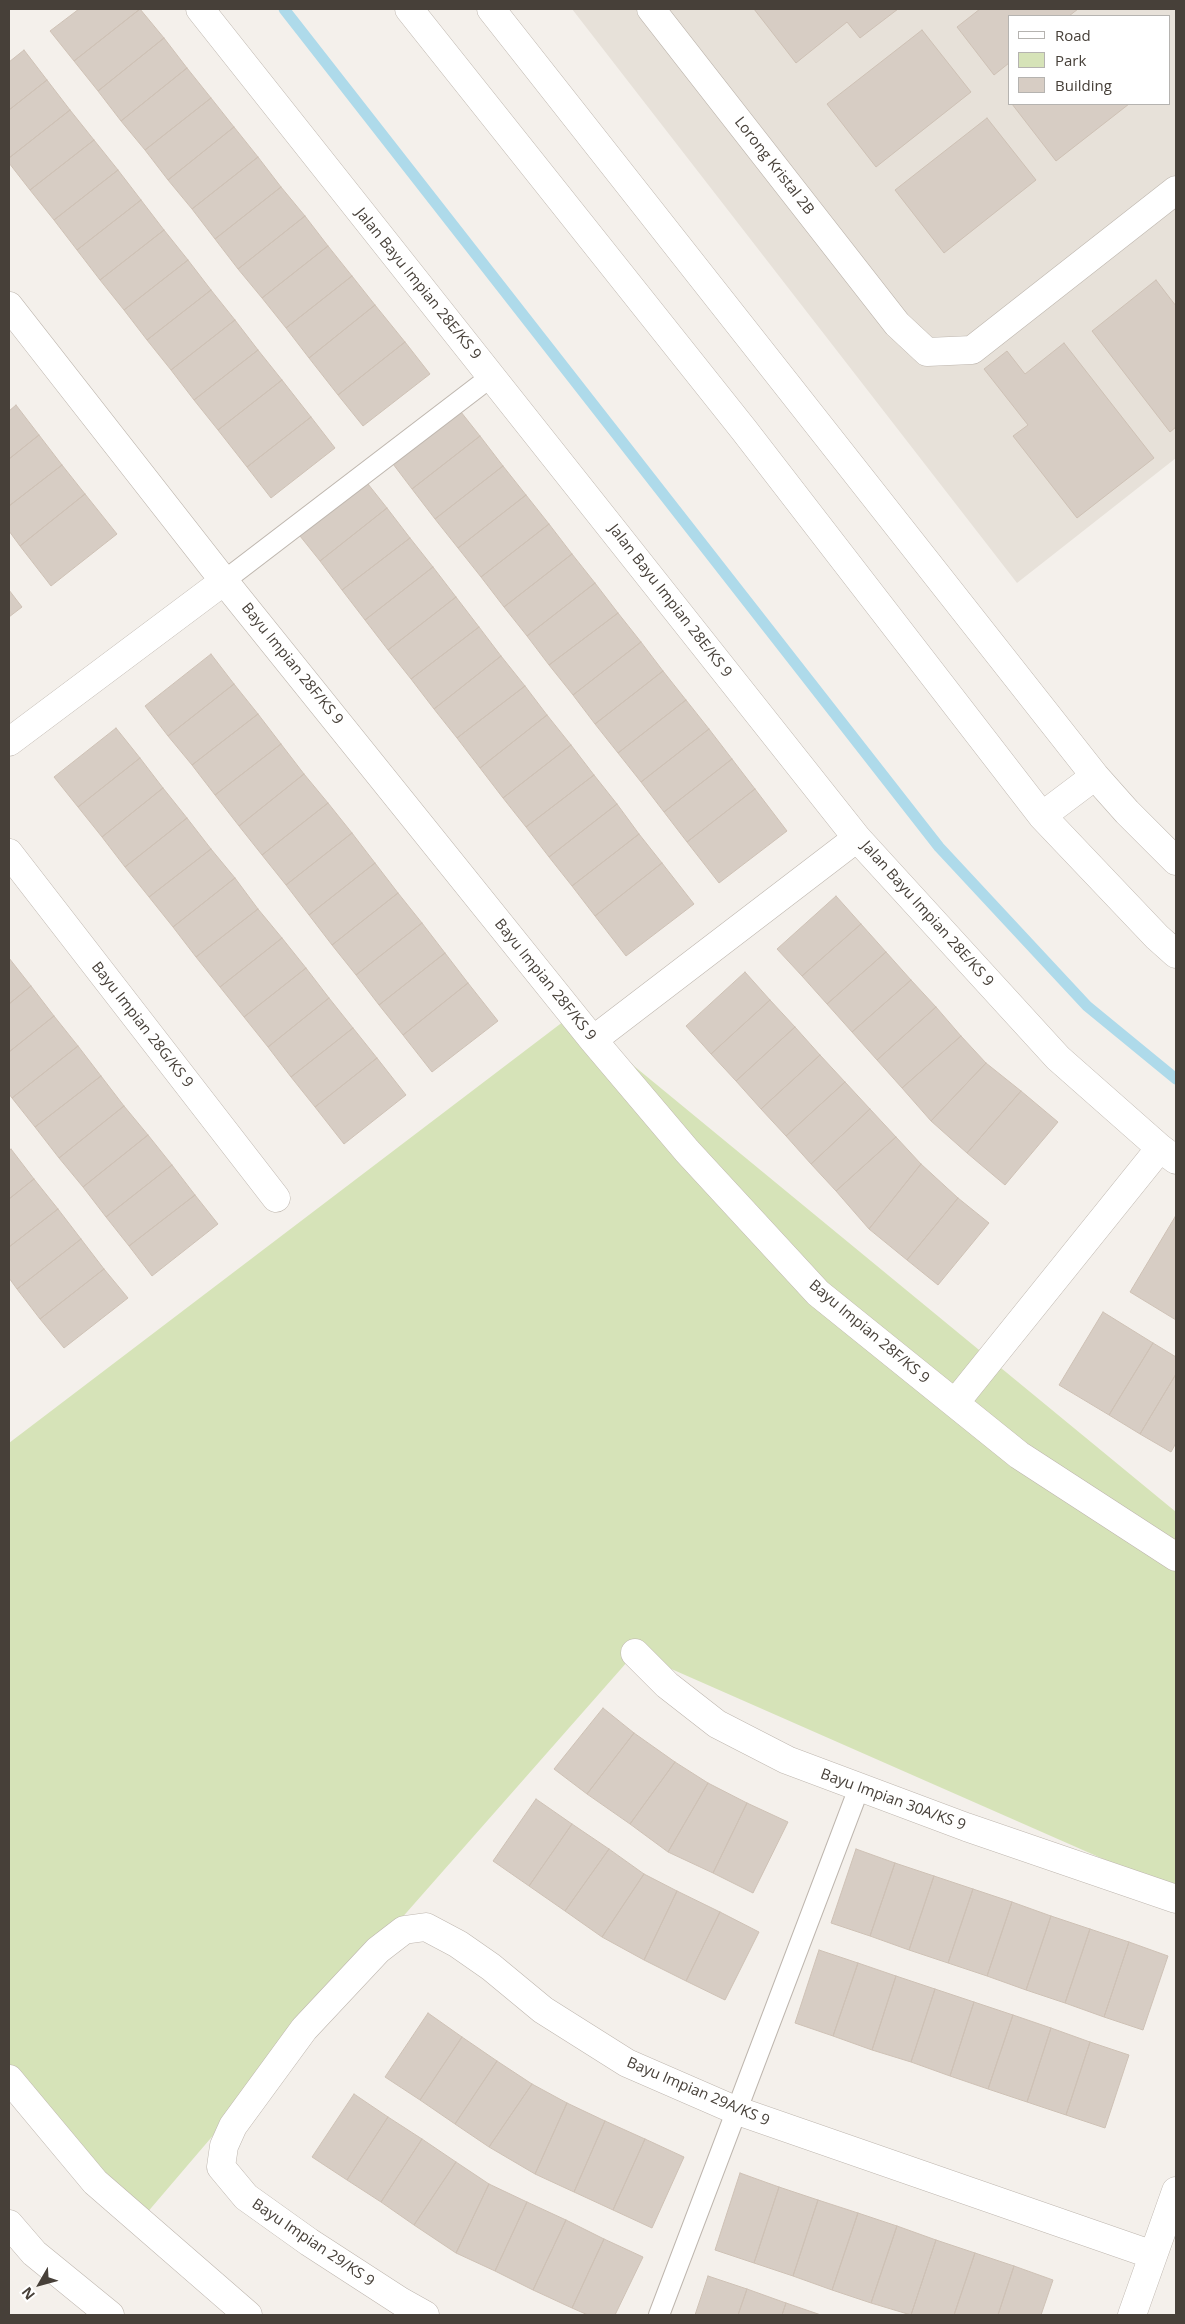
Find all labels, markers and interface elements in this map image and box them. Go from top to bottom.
legend [1008,15,1170,105]
text: Road [1055,25,1091,45]
text: Park [1055,50,1086,70]
text: Building [1055,75,1112,95]
street label: Lorong Kristal 2B [730,114,818,218]
street label: Jalan Bayu Impian 28E/KS 9 [351,205,485,363]
street label: Jalan Bayu Impian 28E/KS 9 [605,521,735,681]
street label: Bayu Impian 28F/KS 9 [237,600,347,728]
street label: Jalan Bayu Impian 28E/KS 9 [857,838,997,990]
street label: Bayu Impian 28F/KS 9 [490,916,600,1044]
street label: Bayu Impian 28G/KS 9 [87,959,197,1091]
street label: Bayu Impian 28F/KS 9 [805,1276,933,1388]
street label: Bayu Impian 30A/KS 9 [818,1765,968,1835]
street label: Bayu Impian 29A/KS 9 [624,2054,772,2130]
street label: Bayu Impian 29/KS 9 [248,2195,378,2291]
north arrow [15,2259,65,2309]
text: N [17,2283,39,2304]

